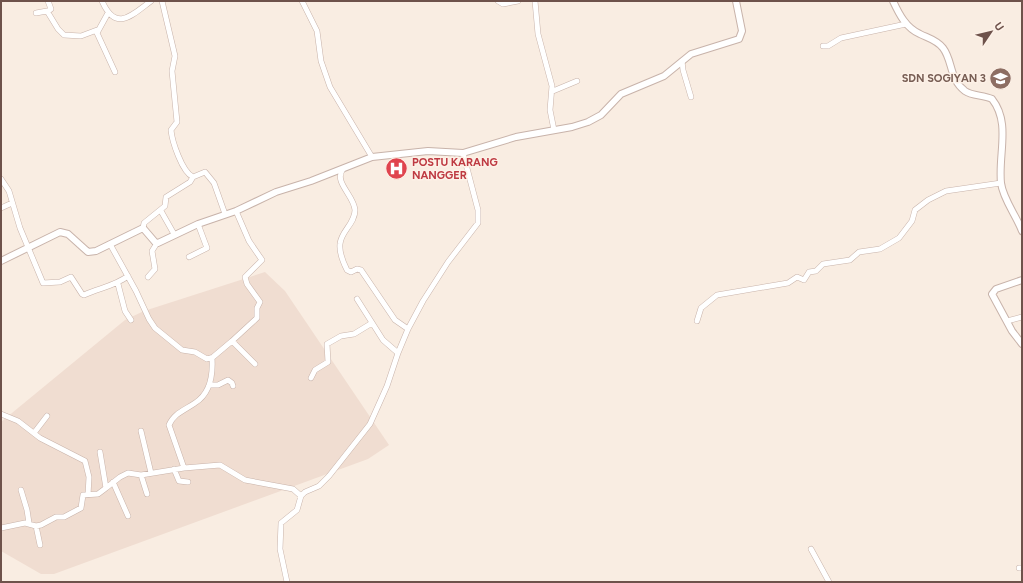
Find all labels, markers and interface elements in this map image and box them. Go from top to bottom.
north arrow [971,12,1011,52]
text: U [991,20,1006,34]
school or university icon: SDN SOGIYAN 3 [988,65,1014,91]
place label: SDN SOGIYAN 3 [902,72,986,85]
hospital icon: POSTU KARANG NANGGER [384,155,410,181]
place label: POSTU KARANG NANGGER [412,156,498,182]

